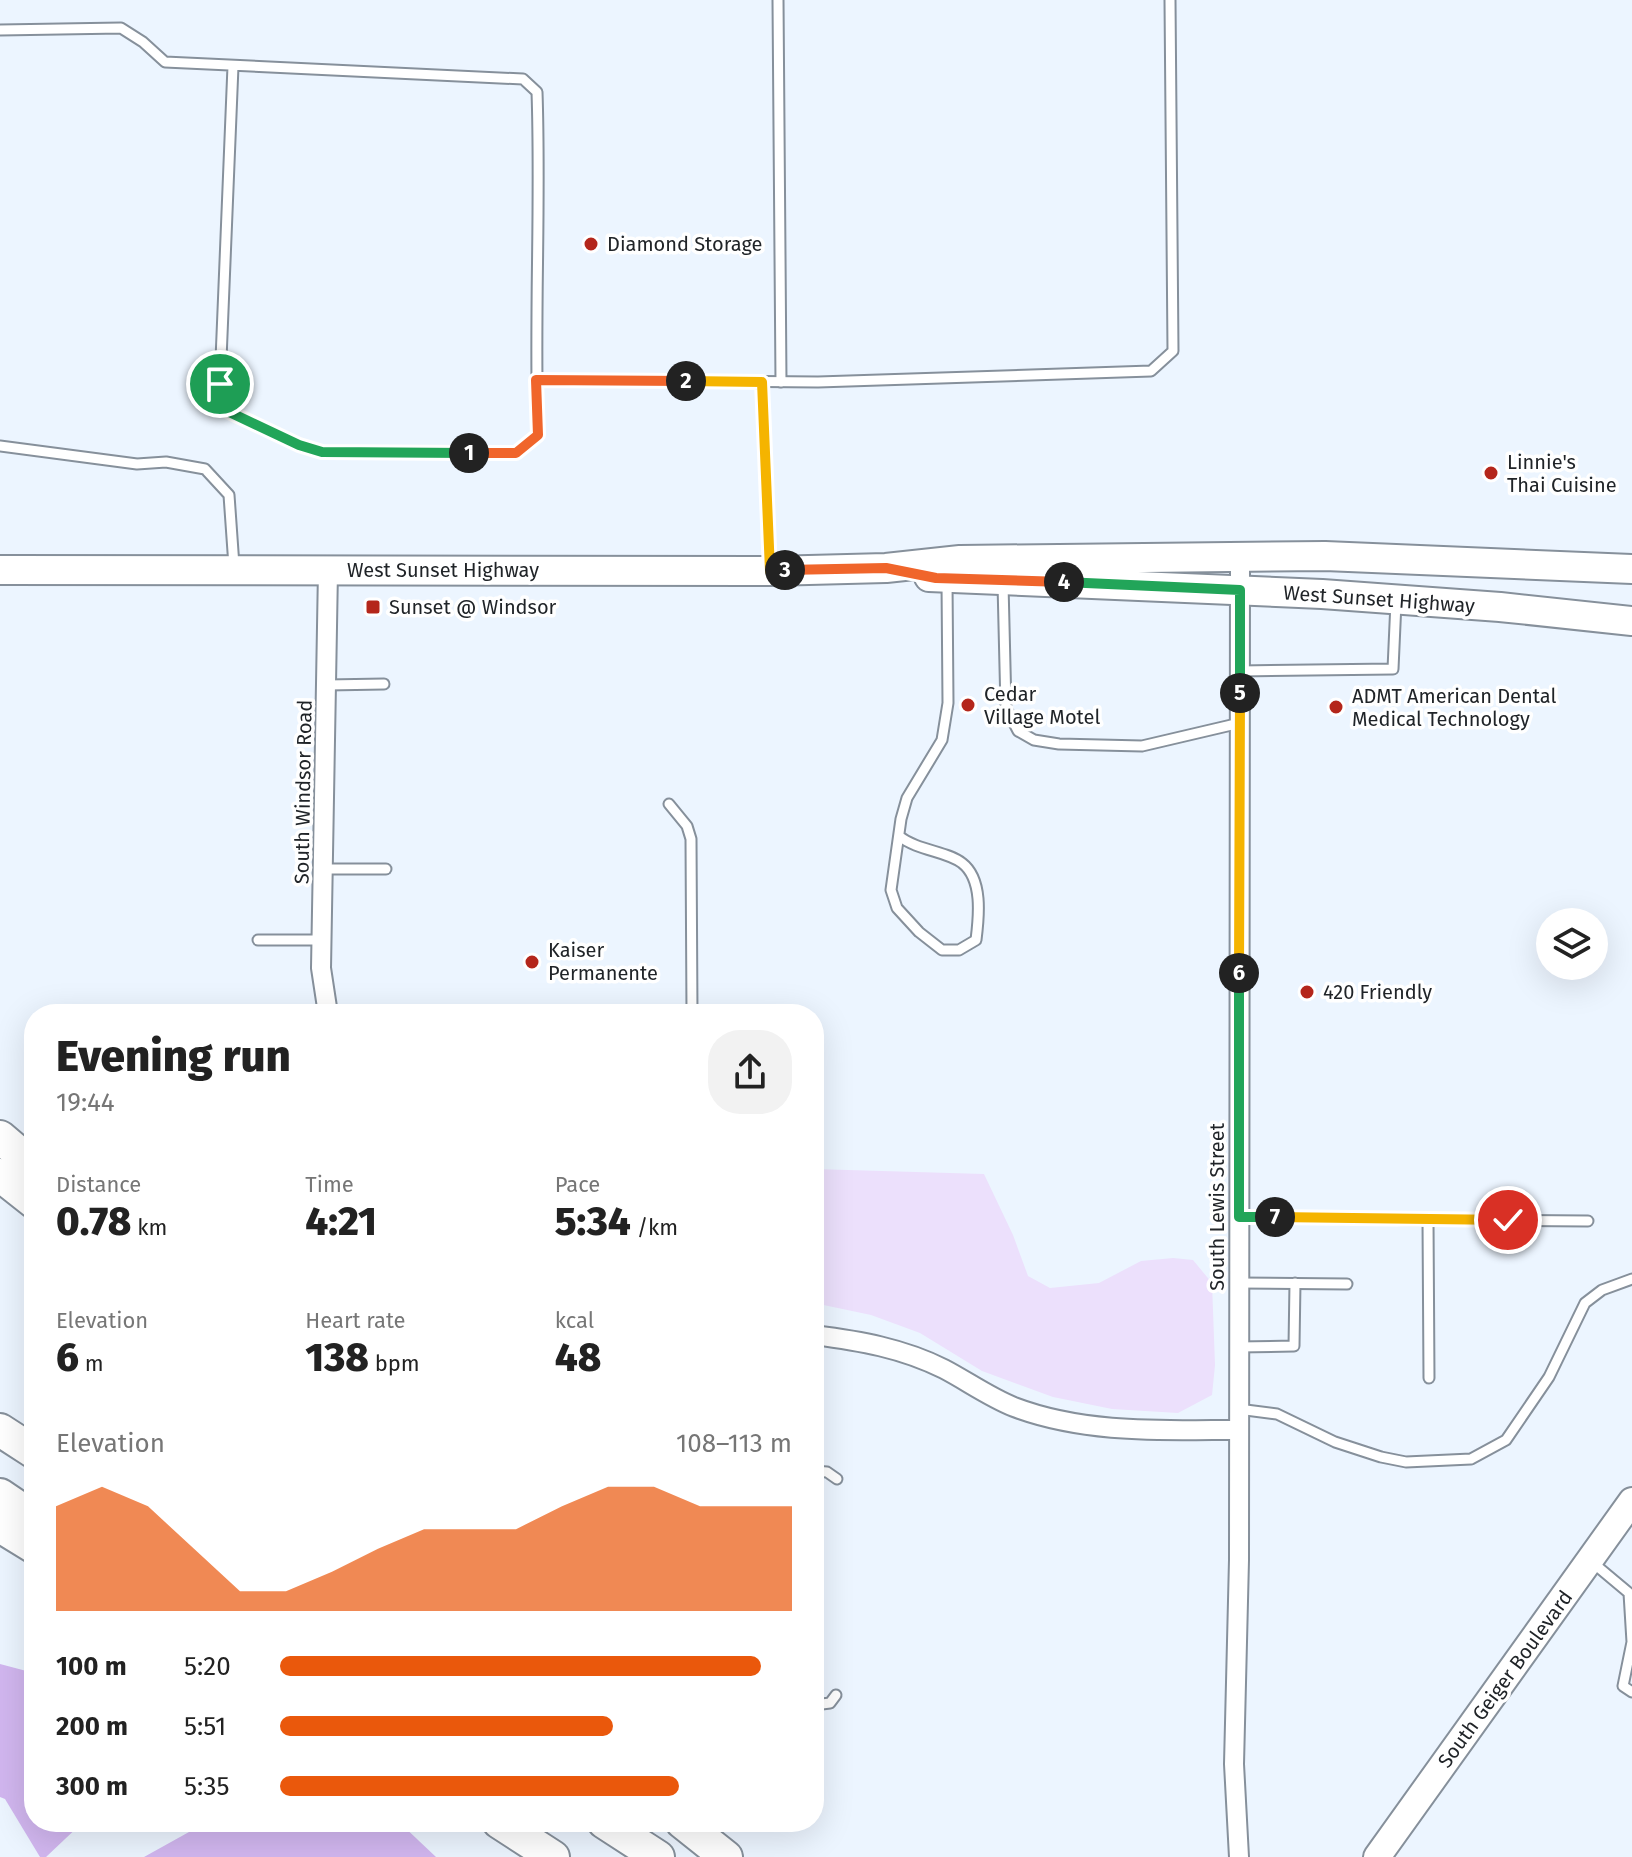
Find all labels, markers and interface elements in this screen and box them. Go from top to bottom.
place label: Diamond Storage [607,232,762,256]
marker: Diamond Storage [582,235,600,253]
pin [186,350,254,418]
pin: 2 [666,361,706,401]
icon: arrive [198,362,242,406]
text: 2 [680,367,692,394]
pin: 1 [449,433,489,473]
text: 1 [464,439,474,466]
place label: Linnie's Thai Cuisine [1507,450,1617,497]
marker: Linnie's Thai Cuisine [1482,464,1500,482]
pin: 3 [765,550,805,590]
text: 3 [779,556,791,583]
street label: West Sunset Highway [347,558,539,582]
pin: 4 [1044,562,1084,602]
text: 4 [1058,568,1070,595]
street label: West Sunset Highway [1282,580,1476,618]
place label: Sunset @ Windsor [389,595,557,619]
marker: Sunset @ Windsor [364,598,382,616]
pin: 5 [1220,673,1260,713]
text: 5 [1234,679,1246,706]
place label: Cedar Village Motel [984,682,1100,729]
place label: ADMT American Dental Medical Technology [1352,684,1556,731]
marker: Cedar Village Motel [959,696,977,714]
marker: ADMT American Dental Medical Technology [1327,698,1345,716]
street label: South Windsor Road [289,700,317,884]
map controls [1536,908,1608,980]
button: layers [1536,908,1608,980]
place label: Kaiser Permanente [548,938,658,985]
marker: Kaiser Permanente [523,953,541,971]
pin: 6 [1219,953,1259,993]
text: 6 [1233,959,1245,986]
place label: 420 Friendly [1323,980,1432,1004]
marker: 420 Friendly [1298,983,1316,1001]
text: Evening run [56,1030,291,1083]
button: share [708,1030,792,1114]
text: 19:44 [56,1087,115,1118]
street label: South Lewis Street [1205,1122,1229,1291]
text: Distance [56,1171,141,1198]
text: Time [305,1171,354,1198]
text: Pace [555,1171,600,1198]
pin [1474,1186,1542,1254]
pin: 7 [1255,1197,1295,1237]
text: 0.78 [56,1198,131,1246]
text: 4:21 [305,1198,377,1246]
text: 5:34 [555,1198,631,1246]
icon: check [1486,1198,1530,1242]
text: 7 [1270,1203,1280,1230]
text: km [131,1214,167,1241]
text: /km [631,1214,678,1241]
text: Elevation [56,1307,148,1334]
text: Heart rate [305,1307,406,1334]
text: kcal [555,1307,594,1334]
text: 6 [56,1334,79,1382]
text: 138 [305,1334,369,1382]
text: 48 [555,1334,601,1382]
text: m [79,1350,104,1377]
text: bpm [369,1350,420,1377]
text: Elevation [56,1428,165,1459]
text: 108–113 m [676,1428,792,1459]
street label: South Geiger Boulevard [1433,1586,1577,1772]
text: 100 m [56,1651,127,1682]
text: 5:20 [184,1651,231,1682]
text: 200 m [56,1711,128,1742]
text: 5:51 [184,1711,226,1742]
text: 300 m [56,1771,128,1802]
text: 5:35 [184,1771,230,1802]

